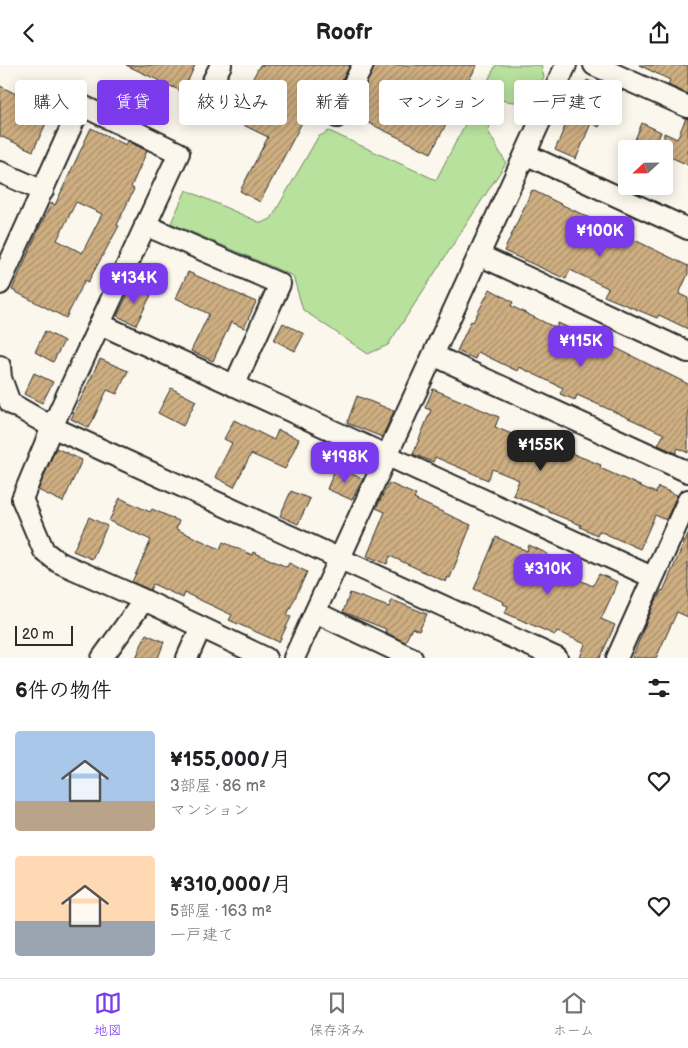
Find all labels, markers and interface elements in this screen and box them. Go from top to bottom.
icon: back [15,19,43,47]
text: Roofr [316,19,372,46]
icon: share [645,19,673,47]
chip: 購入 [15,80,87,125]
chip: 賃貸 [97,80,169,125]
chip: 絞り込み [179,80,287,125]
chip: 新着 [297,80,369,125]
chip: マンション [379,80,504,125]
chip: 一戸建て [514,80,622,125]
north arrow [618,140,672,195]
map controls [618,140,673,195]
pin: ¥100K [565,215,635,258]
text: ¥100K [576,222,624,241]
pin: ¥134K [99,263,169,305]
text: ¥134K [111,269,157,288]
pin: ¥115K [546,325,616,368]
text: ¥115K [559,332,603,351]
pin: ¥155K [506,429,576,472]
text: ¥155K [518,436,564,455]
pin: ¥198K [310,441,380,484]
text: ¥198K [322,448,368,467]
pin: ¥310K [513,553,583,596]
text: ¥310K [525,560,571,579]
scale bar [15,623,72,646]
text: 20 m [22,626,54,643]
icon: filters [645,674,673,702]
text: 6件の物件 [15,678,112,703]
text: ¥155,000/月 [170,747,291,772]
icon: home [55,751,115,811]
icon: heart [645,767,673,795]
text: 3部屋 · 86 m² [170,777,266,796]
text: マンション [170,801,249,820]
text: ¥310,000/月 [170,872,292,897]
icon: home [55,876,115,936]
icon: heart [645,892,673,920]
text: 5部屋 · 163 m² [170,902,272,921]
text: 一戸建て [170,926,234,945]
tab: 地図 [94,989,122,1039]
tab: 保存済み [309,989,365,1039]
tab: ホーム [553,989,594,1039]

